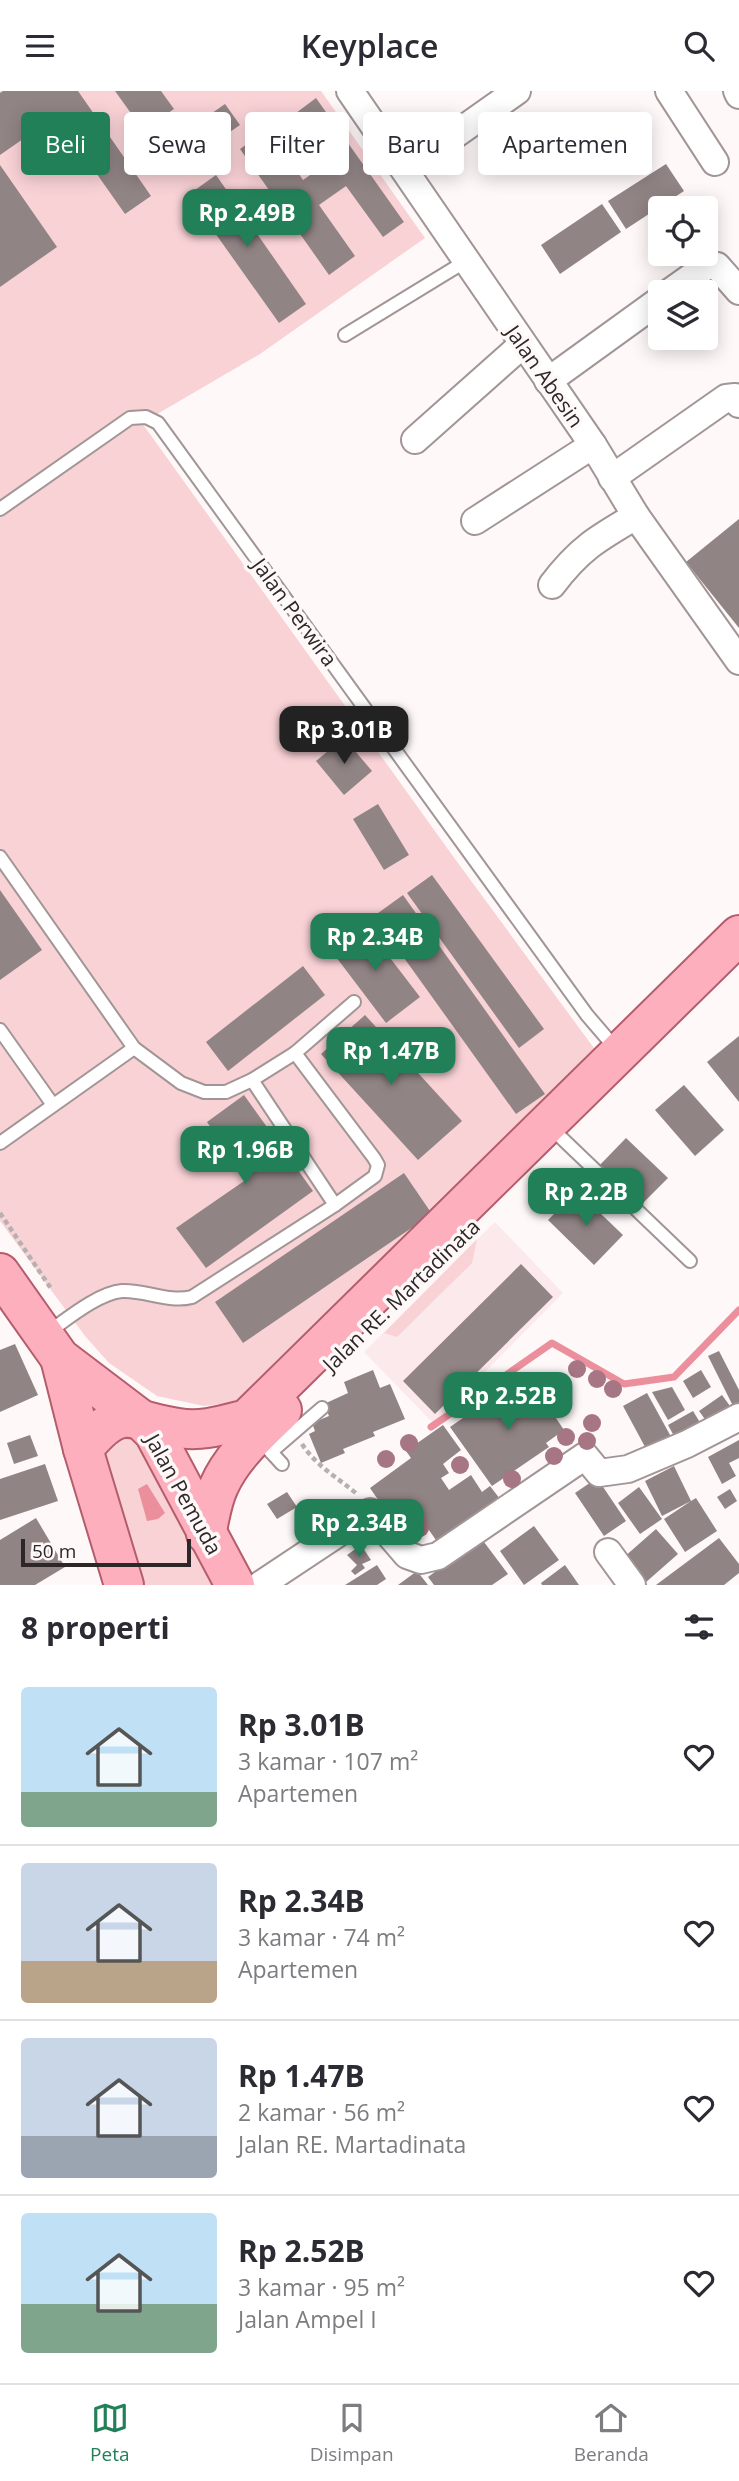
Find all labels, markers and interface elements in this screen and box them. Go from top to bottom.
text: Keyplace [301,24,438,67]
icon: menu [21,27,59,65]
icon: search [680,27,718,65]
chip: Beli [21,112,110,175]
chip: Sewa [124,112,231,175]
chip: Filter [245,112,349,175]
chip: Baru [363,112,464,175]
chip: Apartemen [478,112,652,175]
pin: Rp 2.49B [175,190,319,249]
text: Rp 2.49B [198,196,296,228]
map controls [648,196,718,350]
button: locate [648,196,718,266]
button: layers [648,280,718,350]
street label: Jalan Abesin [498,318,591,433]
street label: Jalan Perwira [245,551,344,672]
pin: Rp 3.01B [272,707,416,766]
text: Rp 3.01B [295,713,393,745]
pin: Rp 2.34B [303,913,447,973]
text: Rp 2.34B [326,920,424,952]
pin: Rp 1.47B [319,1027,463,1087]
text: Rp 1.47B [342,1034,440,1066]
pin: Rp 1.96B [173,1127,317,1186]
text: Rp 1.96B [196,1133,294,1165]
pin: Rp 2.2B [521,1169,651,1228]
text: Rp 2.2B [544,1175,628,1207]
street label: Jalan RE. Martadinata [315,1213,486,1379]
pin: Rp 2.52B [436,1373,580,1432]
text: Rp 2.52B [459,1379,557,1411]
street label: Jalan Pemuda [138,1427,229,1559]
pin: Rp 2.34B [287,1499,431,1559]
text: Rp 2.34B [310,1506,408,1538]
scale bar [21,1536,191,1568]
text: 50 m [32,1538,76,1564]
text: 8 properti [21,1607,170,1648]
icon: filters [680,1608,718,1646]
text: Rp 3.01B [238,1704,365,1745]
icon: home [77,1715,161,1799]
icon: heart [680,1738,718,1776]
text: 3 kamar · 107 m² [238,1745,418,1777]
text: Apartemen [238,1777,358,1809]
text: Rp 2.34B [238,1880,365,1921]
icon: home [77,1891,161,1975]
icon: heart [680,1914,718,1952]
text: 3 kamar · 74 m² [238,1921,405,1953]
text: Apartemen [238,1953,358,1985]
text: Rp 1.47B [238,2055,365,2096]
icon: home [77,2066,161,2150]
icon: heart [680,2089,718,2127]
text: 2 kamar · 56 m² [238,2096,405,2128]
text: Jalan RE. Martadinata [238,2128,466,2160]
text: Rp 2.52B [238,2230,365,2271]
icon: home [77,2241,161,2325]
icon: heart [680,2264,718,2302]
text: 3 kamar · 95 m² [238,2271,405,2303]
text: Jalan Ampel I [238,2303,377,2335]
tab: Peta [90,2399,130,2467]
tab: Disimpan [310,2399,394,2467]
tab: Beranda [574,2399,649,2467]

